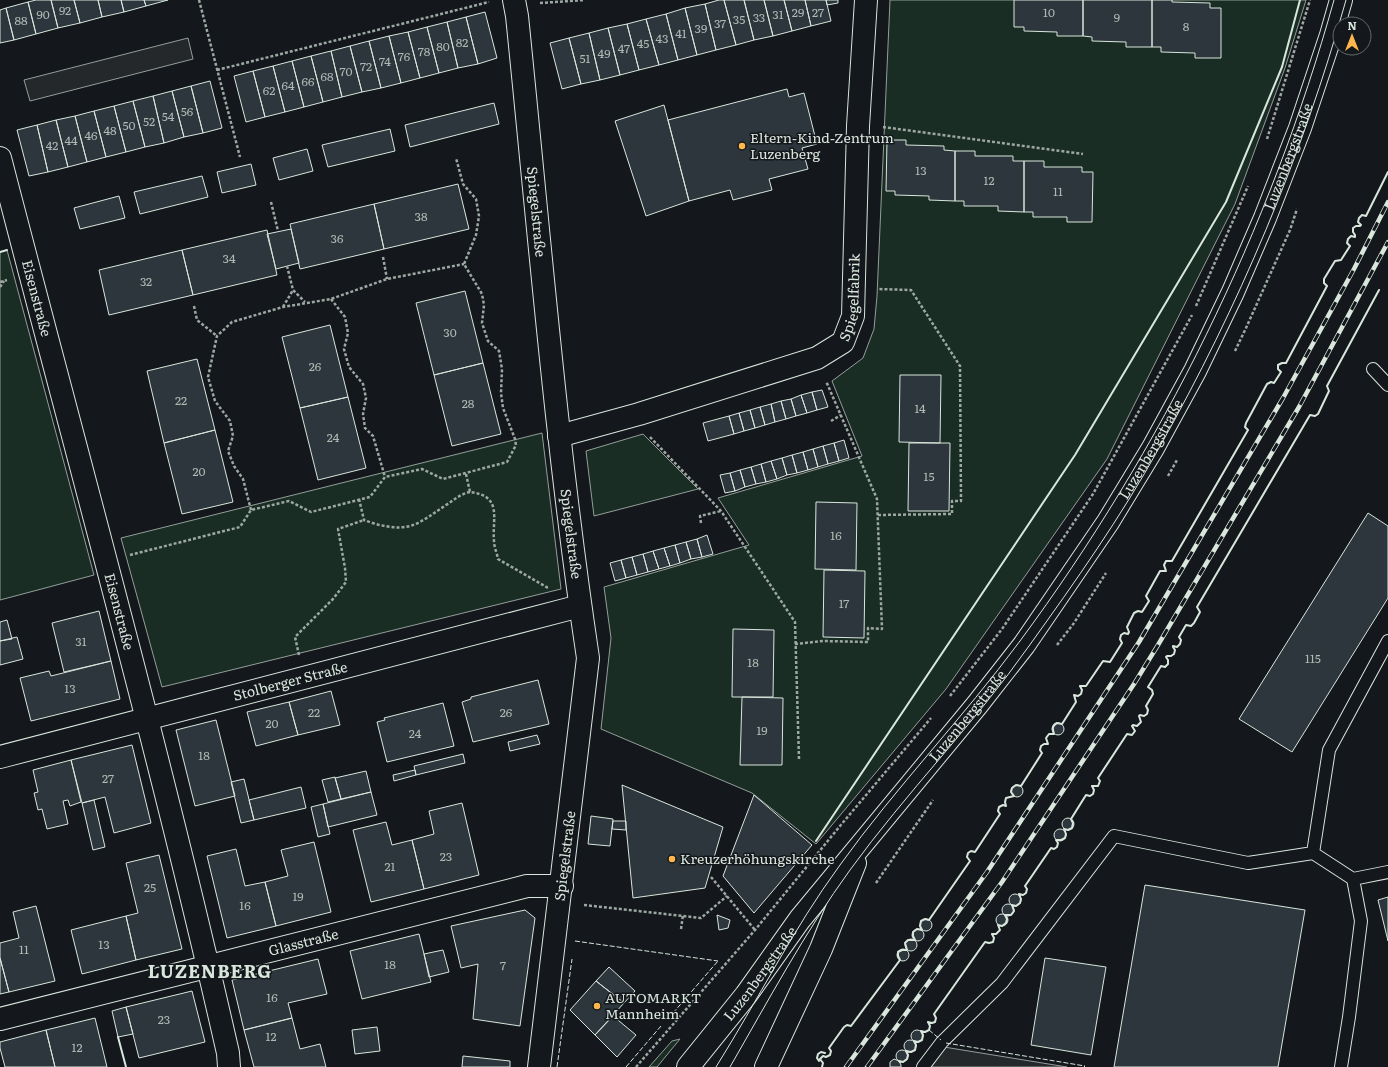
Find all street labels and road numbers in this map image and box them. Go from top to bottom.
street label: Luzenbergstraße [1258,100,1317,212]
street label: Spiegelstraße [523,165,552,258]
street label: Spiegelfabrik [833,253,864,344]
street label: Eisenstraße [18,257,57,339]
street label: Luzenbergstraße [1113,395,1187,503]
street label: Spiegelstraße [556,488,588,580]
street label: Eisenstraße [101,571,140,652]
street label: Stolberger Straße [231,656,349,705]
street label: Luzenbergstraße [923,665,1010,765]
street label: Spiegelstraße [549,810,579,902]
street label: Luzenbergstraße [718,922,801,1025]
street label: Glasstraße [266,923,340,960]

